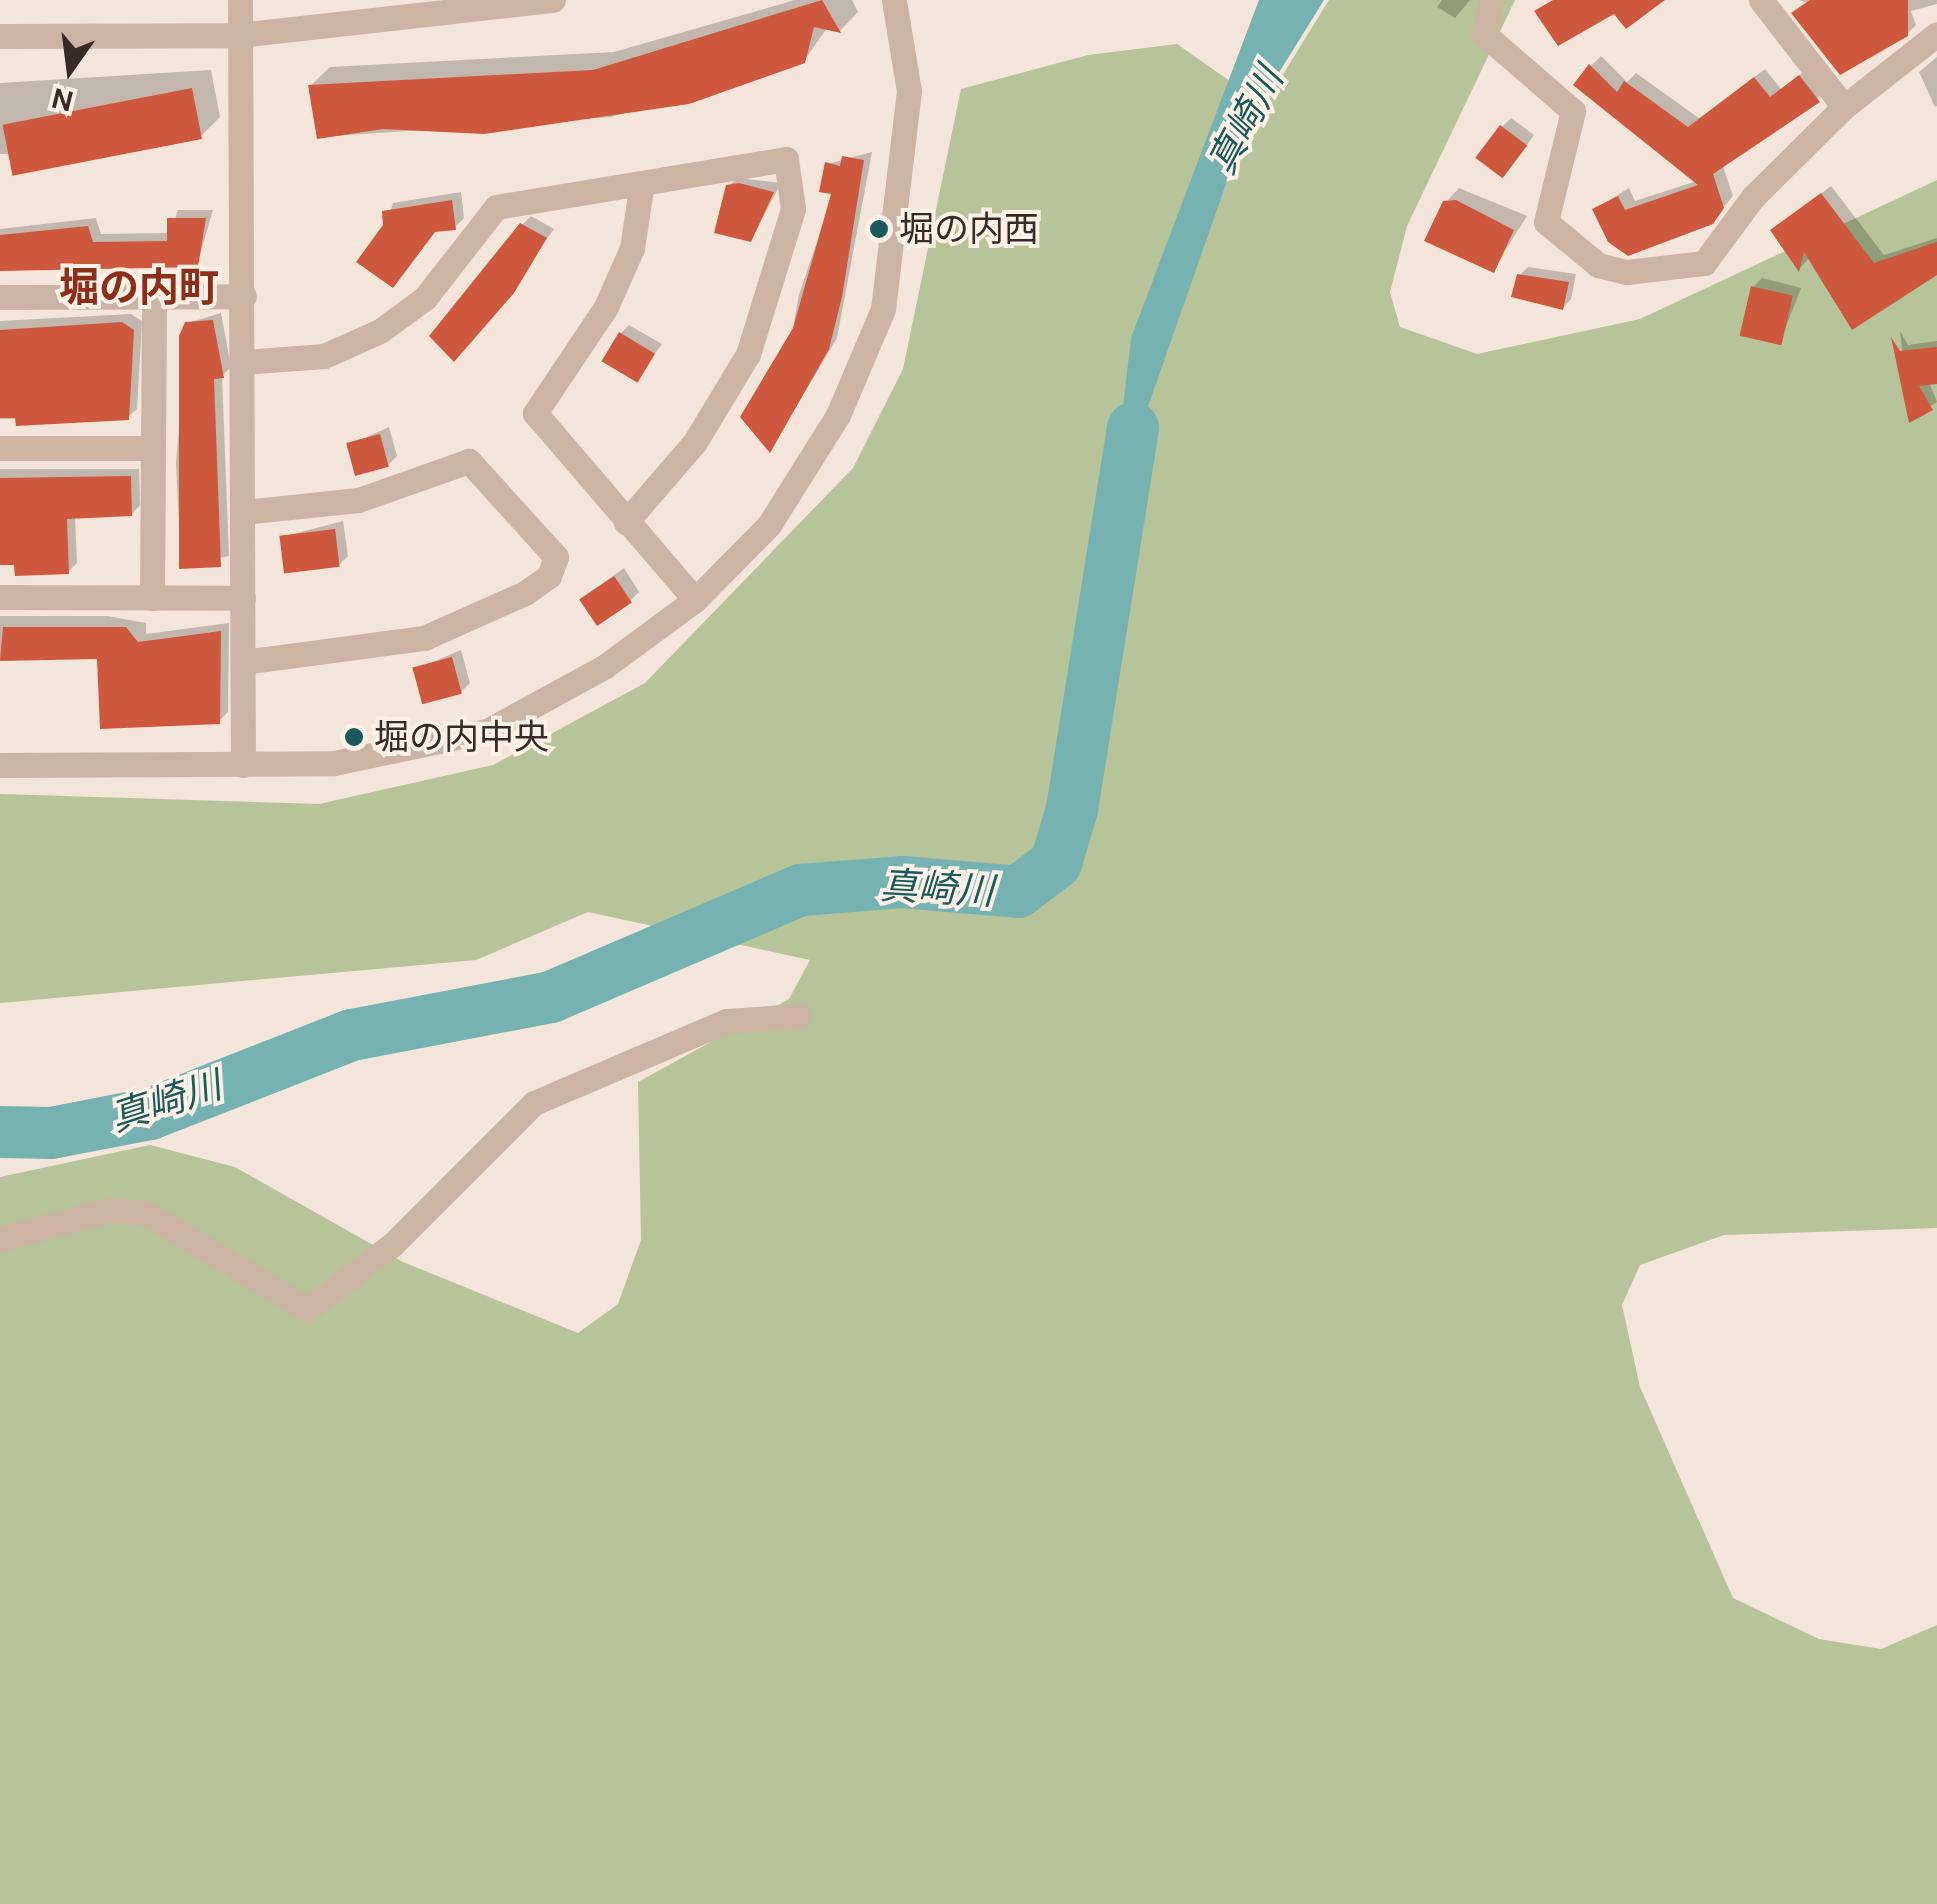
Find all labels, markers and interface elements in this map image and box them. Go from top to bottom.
north arrow [20,20,120,120]
water label: 真崎川 [1199,60,1293,182]
text: N [48,79,77,120]
place label: 堀の内西 [899,208,1039,250]
marker: 堀の内西 [868,218,890,240]
district label: 堀の内町 [59,263,219,311]
place label: 堀の内中央 [374,716,549,758]
marker: 堀の内中央 [343,726,365,748]
water label: 真崎川 [879,863,995,915]
water label: 真崎川 [105,1063,227,1141]

